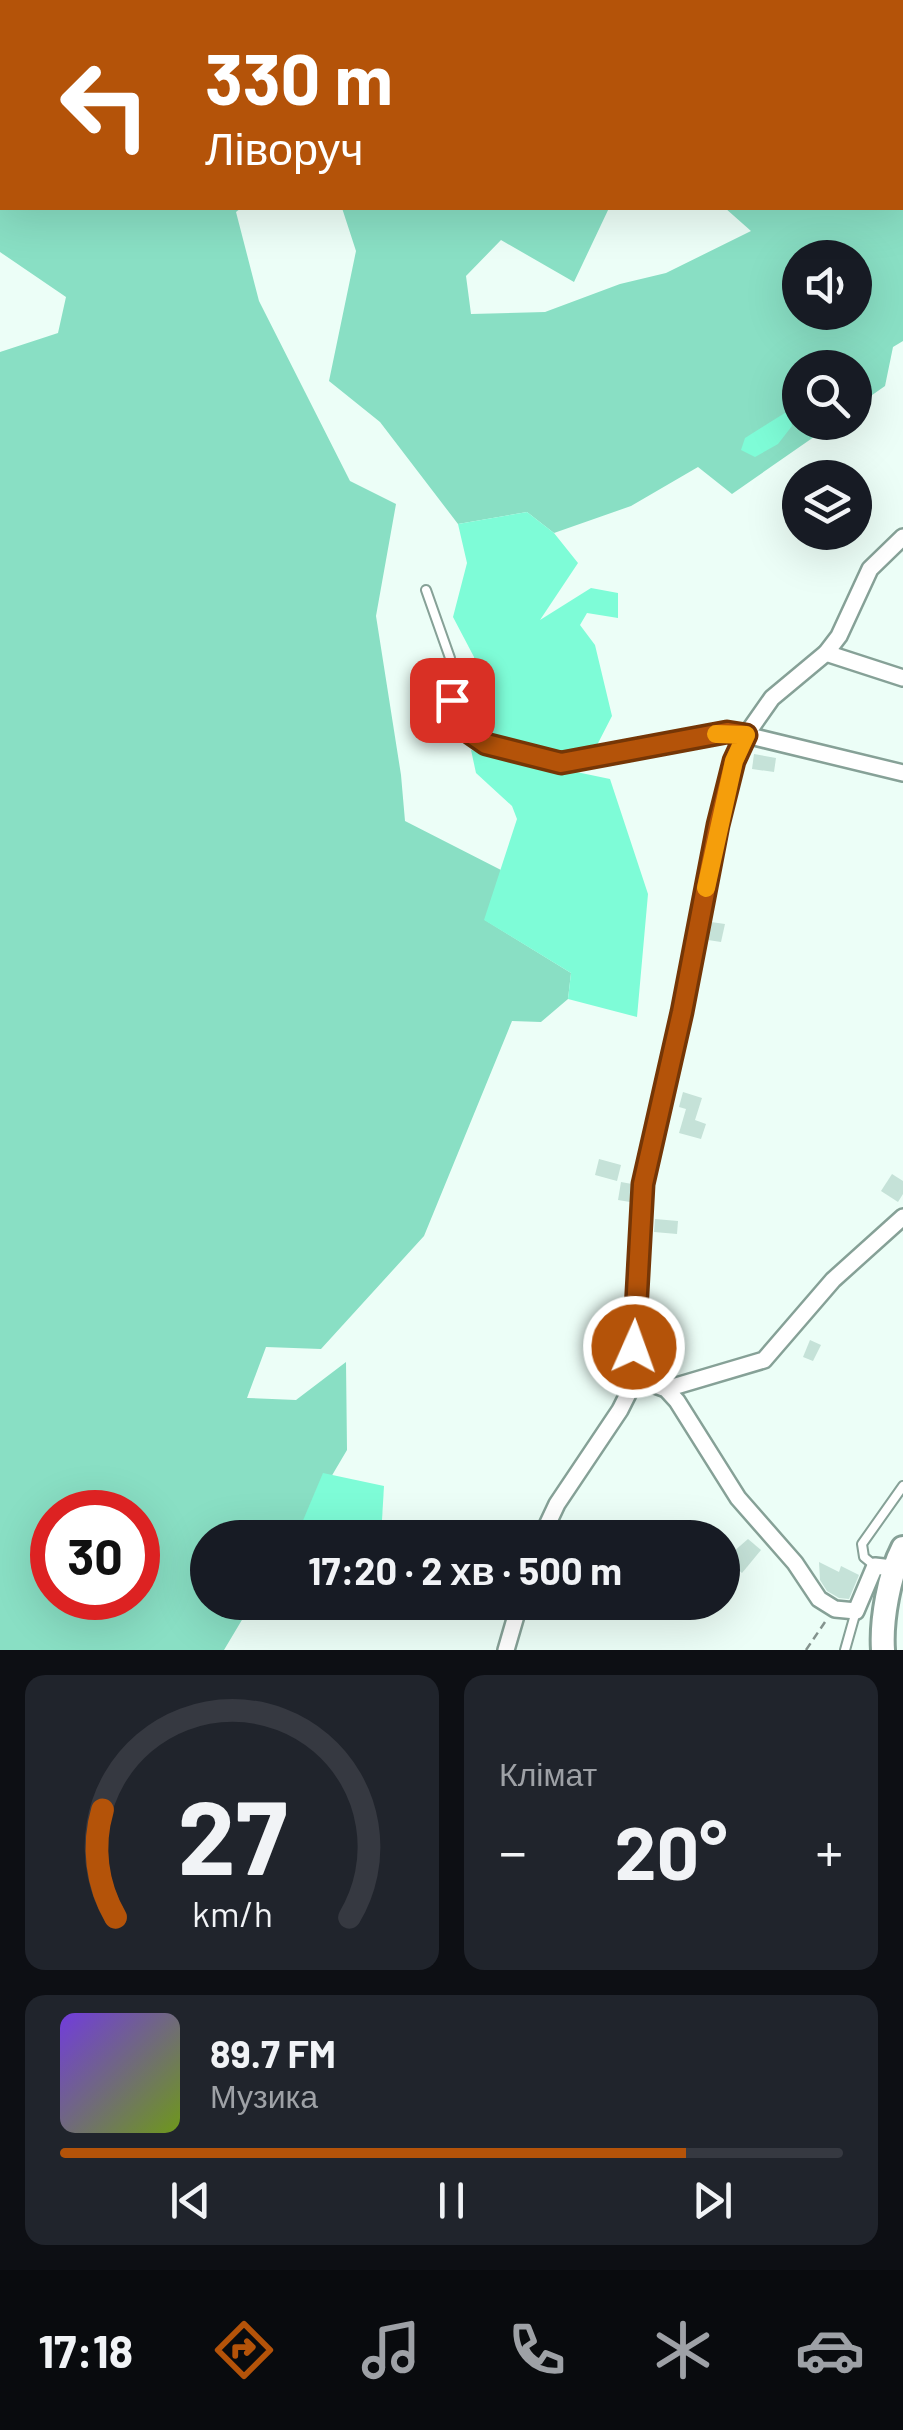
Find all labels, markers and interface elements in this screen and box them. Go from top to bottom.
text: 330 m [205,35,393,119]
icon: left [40,40,170,170]
text: Ліворуч [205,120,363,174]
map controls [782,240,872,550]
button: sound [782,240,872,330]
button: search [782,350,872,440]
button: layers [782,460,872,550]
pin [410,658,495,743]
icon: arrive [425,673,480,728]
position arrow [582,1295,686,1399]
speed limit sign: 30 [30,1490,160,1620]
text: 17:20 · 2 хв · 500 m [308,1547,622,1593]
text: Клімат [499,1754,597,1792]
text: 27 [177,1771,287,1896]
text: 20° [615,1805,727,1895]
text: − [499,1817,527,1883]
text: + [815,1817,843,1883]
text: km/h [192,1891,272,1934]
text: 89.7 FM [210,2030,336,2076]
text: Музика [210,2076,318,2114]
icon: previous [163,2173,218,2228]
icon: pause [424,2173,479,2228]
icon: next [685,2173,740,2228]
icon: directions [209,2315,279,2385]
icon: music [356,2315,426,2385]
icon: phone [502,2315,572,2385]
icon: climate [648,2315,718,2385]
icon: car [795,2315,865,2385]
text: 17:18 [38,2323,133,2377]

